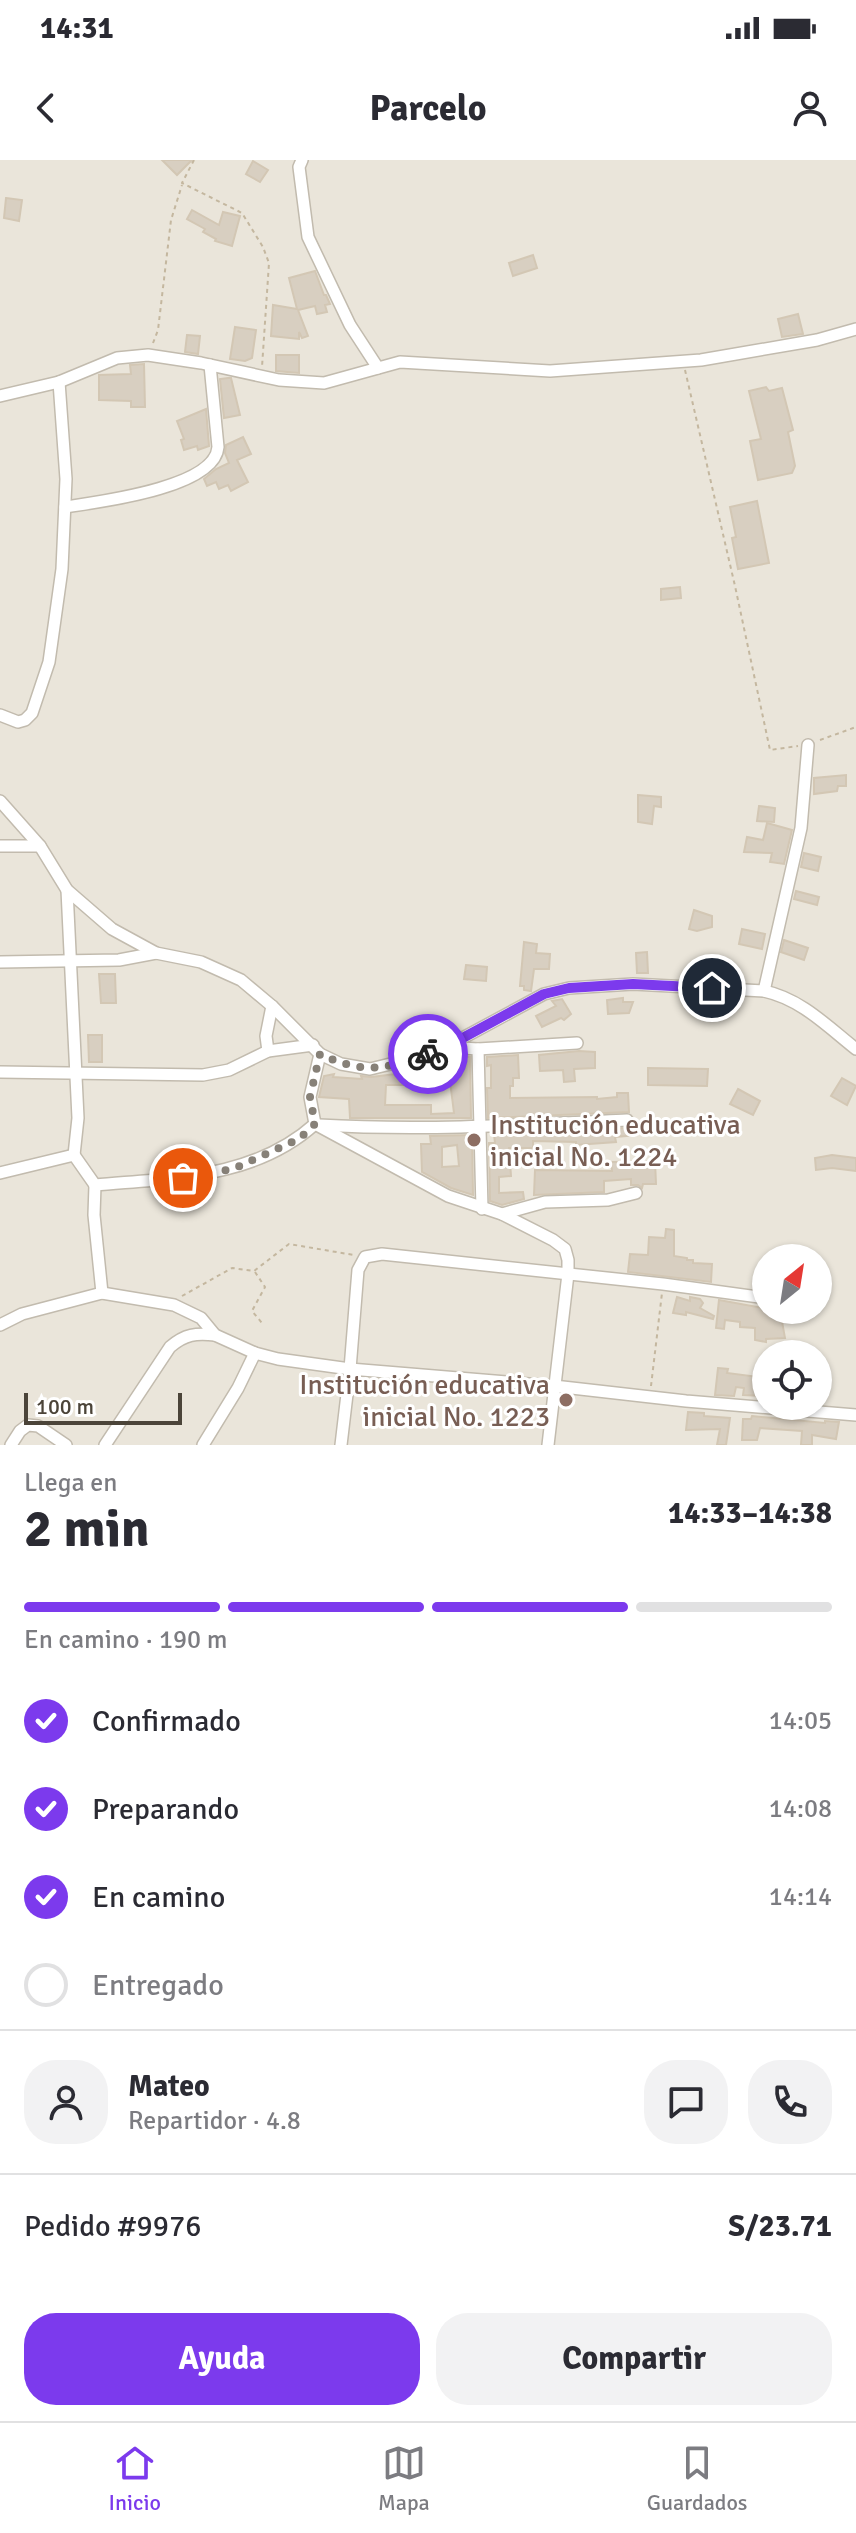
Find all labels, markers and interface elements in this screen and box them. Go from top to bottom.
text: 14:31 [40,10,114,47]
icon: back [24,86,68,130]
text: Parcelo [369,86,487,131]
icon: person [788,86,832,130]
pin [678,954,746,1022]
icon: home [690,966,734,1010]
courier [388,1014,468,1094]
icon: bike [406,1032,450,1076]
place label: Institución educativa inicial No. 1224 [490,1108,741,1174]
marker: Institución educativa inicial No. 1224 [465,1131,483,1149]
pin [149,1144,217,1212]
icon: bag [161,1156,205,1200]
north arrow [752,1244,832,1324]
map controls [752,1244,832,1420]
button: locate [752,1340,832,1420]
place label: Institución educativa inicial No. 1223 [299,1368,550,1434]
scale bar [24,1389,182,1425]
marker: Institución educativa inicial No. 1223 [557,1391,575,1409]
text: 100 m [36,1393,94,1420]
text: Llega en [24,1467,118,1499]
text: 14:33–14:38 [668,1495,832,1532]
text: 2 min [24,1497,150,1561]
text: En camino · 190 m [24,1624,227,1656]
icon: check [24,1699,68,1743]
text: Confirmado [92,1703,241,1740]
text: 14:05 [769,1705,832,1737]
icon: check [24,1787,68,1831]
text: Preparando [92,1791,239,1828]
text: 14:08 [769,1793,832,1825]
icon: check [24,1875,68,1919]
text: En camino [92,1879,225,1916]
text: 14:14 [769,1881,832,1913]
text: Entregado [92,1967,224,2004]
button: person [24,2060,108,2144]
button: chat [644,2060,728,2144]
button: phone [748,2060,832,2144]
text: Mateo [128,2068,210,2105]
text: Repartidor · 4.8 [128,2105,301,2137]
text: Pedido #9976 [24,2208,201,2245]
text: S/23.71 [728,2208,832,2245]
button: Ayuda [24,2313,420,2405]
button: Compartir [436,2313,832,2405]
tab: Inicio [109,2441,161,2516]
tab: Mapa [378,2441,430,2516]
tab: Guardados [647,2441,747,2516]

